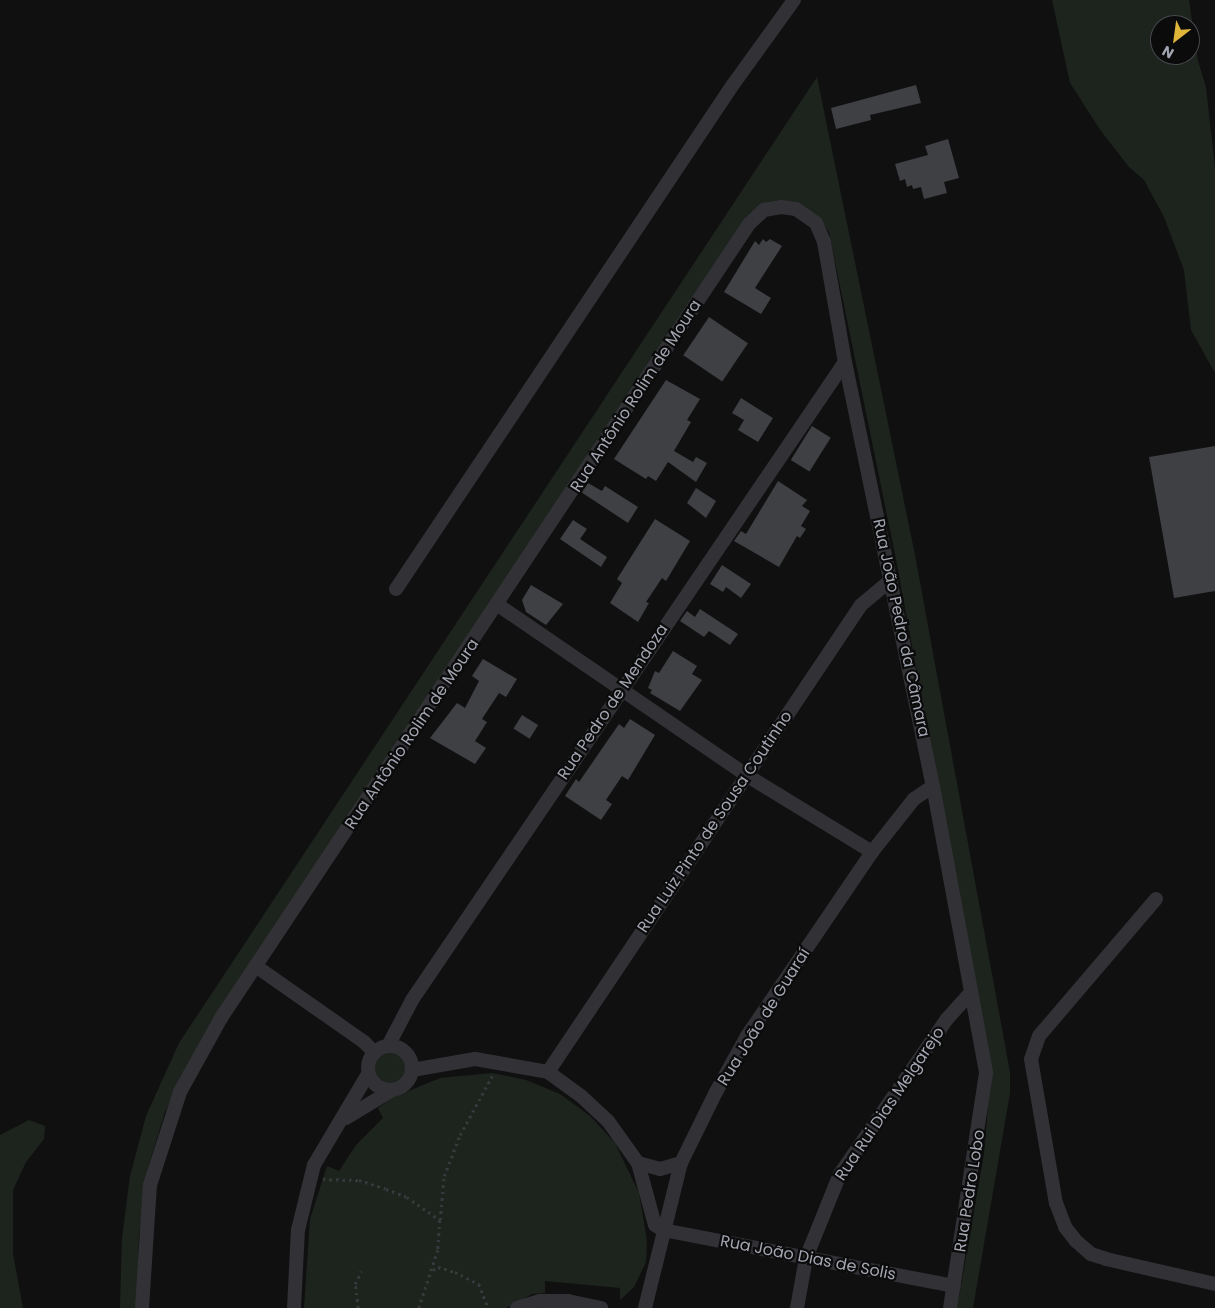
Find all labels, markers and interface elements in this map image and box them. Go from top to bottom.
north arrow [1150,15,1200,65]
text: N [1158,41,1178,63]
street label: Rua Antônio Rolim de Moura [567,296,705,496]
street label: Rua João Pedro da Câmara [868,517,934,739]
street label: Rua Pedro de Mendoza [554,621,672,783]
street label: Rua Antônio Rolim de Moura [341,635,483,833]
street label: Rua Luiz Pinto de Sousa Coutinho [633,708,797,936]
street label: Rua João de Guaraí [714,945,814,1089]
street label: Rua Rui Dias Melgarejo [831,1023,949,1185]
street label: Rua Pedro Lobo [951,1128,989,1254]
street label: Rua João Dias de Solis [718,1232,898,1284]

